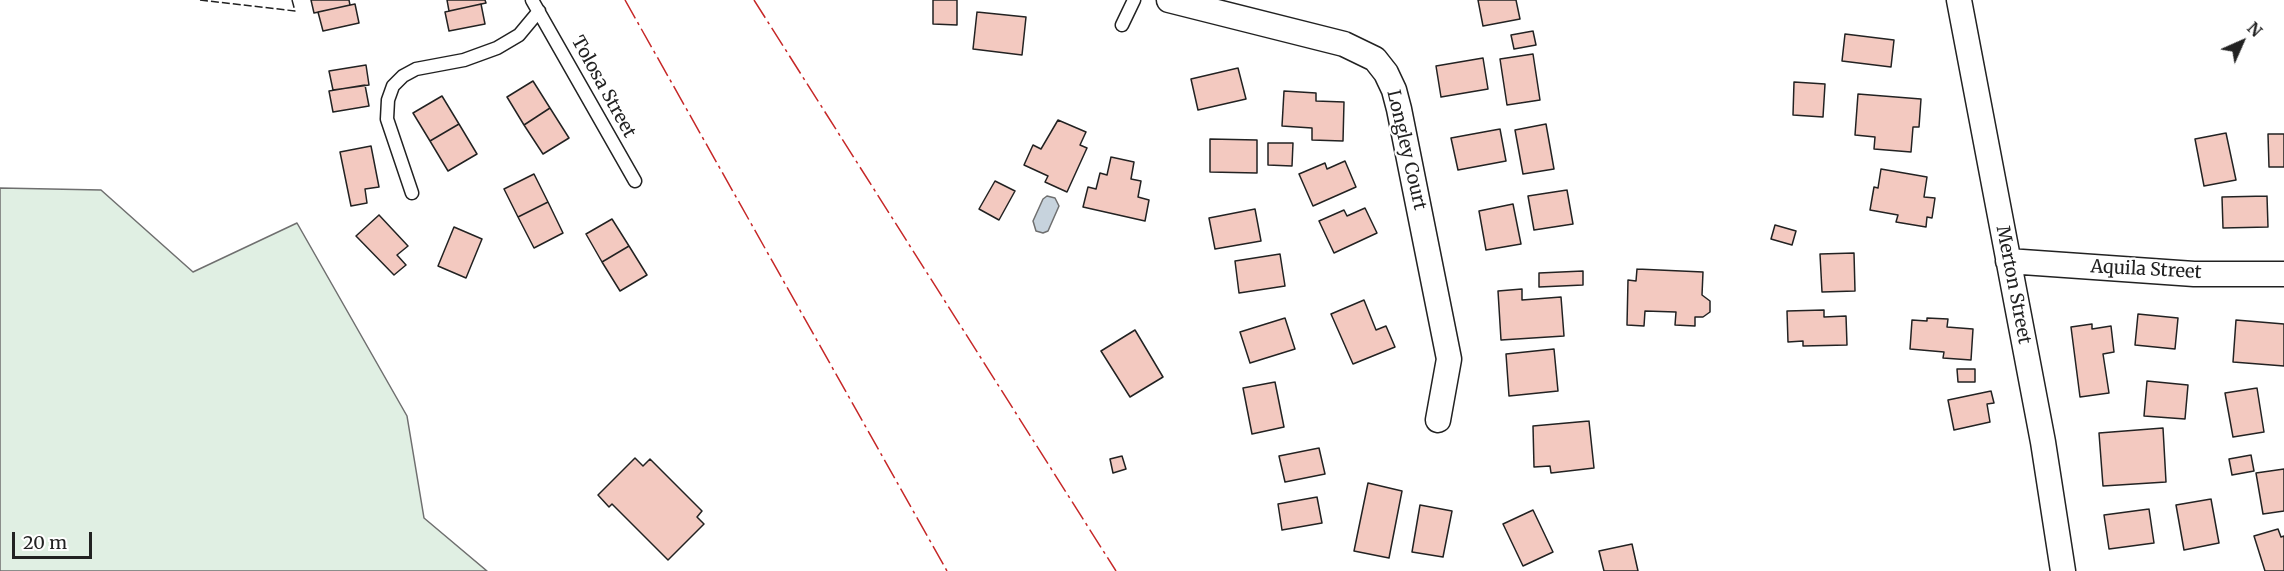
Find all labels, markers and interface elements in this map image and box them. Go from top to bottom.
north arrow [2212,12,2272,72]
text: N [2243,18,2266,41]
street label: Tolosa Street [566,32,640,142]
street label: Longley Court [1382,88,1430,212]
street label: Merton Street [1991,224,2035,346]
street label: Aquila Street [2090,256,2202,284]
scale bar [15,520,94,558]
text: 20 m [23,531,67,554]

